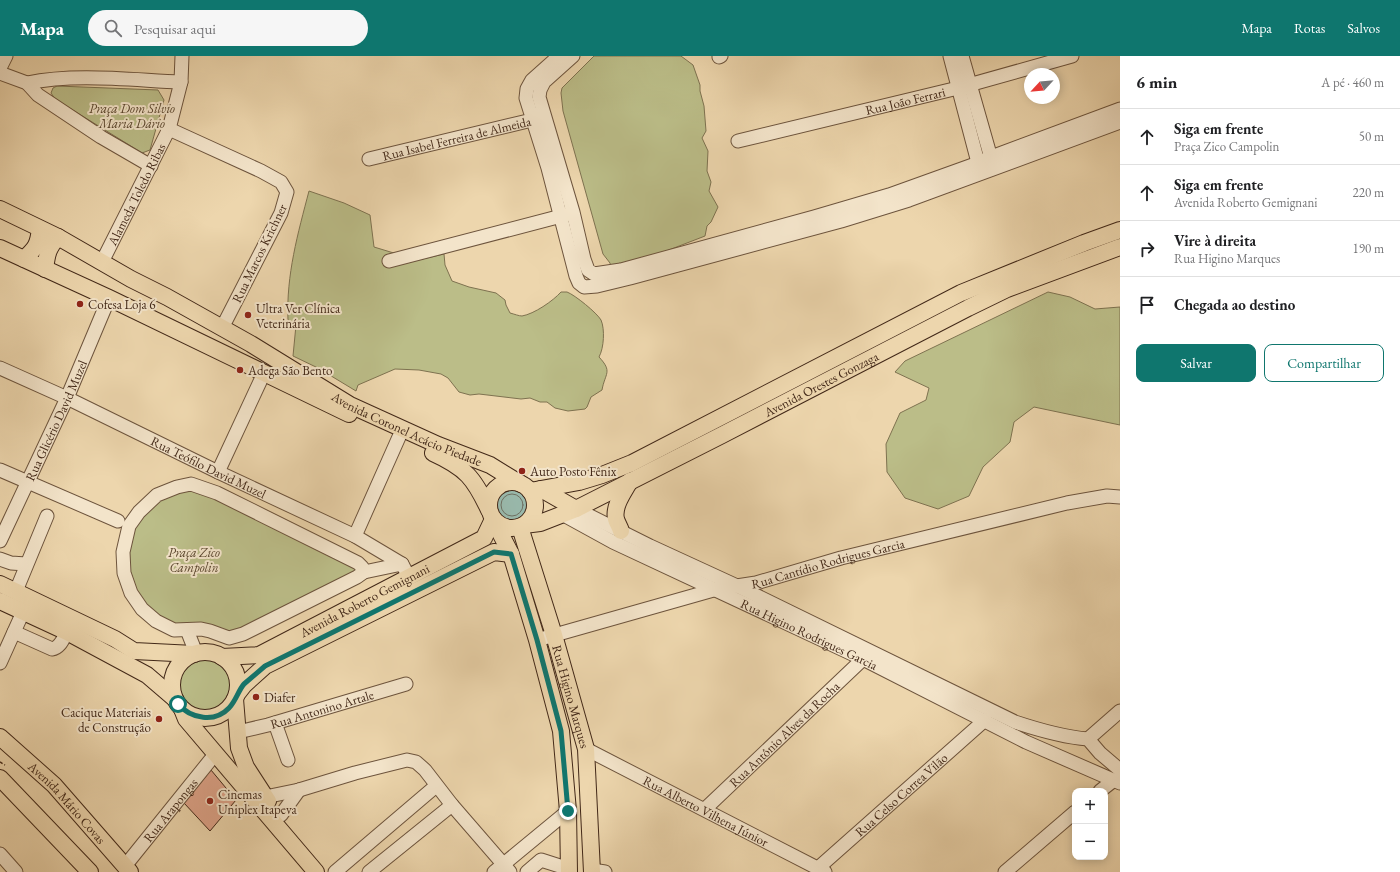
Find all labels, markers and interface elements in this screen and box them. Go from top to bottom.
search box [88,10,368,46]
text: Mapa [20,16,64,41]
icon: search [102,17,124,39]
text: Pesquisar aqui [134,19,216,38]
text: Mapa [1241,19,1272,37]
text: Rotas [1294,19,1325,37]
text: Salvos [1347,19,1380,37]
north arrow [1024,68,1060,104]
text: 6 min [1136,71,1177,93]
text: A pé · 460 m [1321,74,1384,91]
street label: Rua João Ferrari [864,83,947,119]
park label: Praça Dom Silvio Maria Dário [89,100,175,132]
street label: Rua Isabel Ferreira de Almeida [381,112,533,165]
text: Siga em frente [1174,119,1263,138]
icon: ahead [1136,126,1158,148]
text: 50 m [1359,128,1384,145]
text: Praça Zico Campolin [1174,138,1279,155]
street label: Alameda Toledo Ribas [103,140,170,249]
text: Siga em frente [1174,175,1263,194]
icon: ahead [1136,182,1158,204]
text: 220 m [1353,184,1384,201]
text: Avenida Roberto Gemignani [1174,194,1317,211]
street label: Rua Marcos Krichner [228,200,291,305]
text: Vire à direita [1174,231,1256,250]
icon: right [1136,238,1158,260]
text: 190 m [1353,240,1384,257]
text: Rua Higino Marques [1174,250,1280,267]
icon: arrive [1136,294,1158,316]
text: Chegada ao destino [1174,295,1295,314]
place label: Cofesa Loja 6 [88,296,156,313]
marker: Cofesa Loja 6 [75,299,85,309]
place label: Ultra Ver Clínica Veterinária [256,300,341,332]
marker: Ultra Ver Clínica Veterinária [243,310,253,320]
button: Salvar [1136,344,1256,382]
button: Compartilhar [1264,344,1384,382]
street label: Avenida Orestes Gonzaga [760,347,882,421]
street label: Rua Glicério David Muzel [21,358,91,484]
place label: Adega São Bento [247,362,332,379]
marker: Adega São Bento [235,365,245,375]
street label: Avenida Coronel Acácio Piedade [328,387,484,470]
street label: Rua Teófilo David Muzel [148,432,269,502]
place label: Auto Posto Fênix [529,463,617,480]
marker: Auto Posto Fênix [517,466,527,476]
street label: Rua Cantídio Rodrigues Garcia [750,535,907,593]
park label: Praça Zico Campolin [168,544,220,576]
street label: Avenida Roberto Gemignani [296,560,432,642]
street label: Rua Higino Rodrigues Garcia [738,595,881,674]
street label: Rua Higino Marques [548,643,593,750]
street label: Rua Antônio Alves da Rocha [726,677,844,791]
street label: Rua Antonino Artale [268,686,376,733]
place label: Diafer [264,689,296,706]
marker: Diafer [251,692,261,702]
route start [169,695,187,713]
place label: Cacique Materiais de Construção [61,704,151,736]
marker: Cacique Materiais de Construção [154,714,164,724]
street label: Rua Celso Correa Vilão [852,749,951,840]
street label: Avenida Mário Covas [24,757,109,847]
street label: Rua Alberto Vilhena Júnior [640,772,772,851]
street label: Rua Arapongas [140,775,201,846]
place label: Cinemas Uniplex Itapeva [218,786,297,818]
map controls [1072,788,1108,860]
button: + [1072,788,1108,824]
marker: Cinemas Uniplex Itapeva [205,796,215,806]
route end [559,802,577,820]
button: − [1072,824,1108,860]

